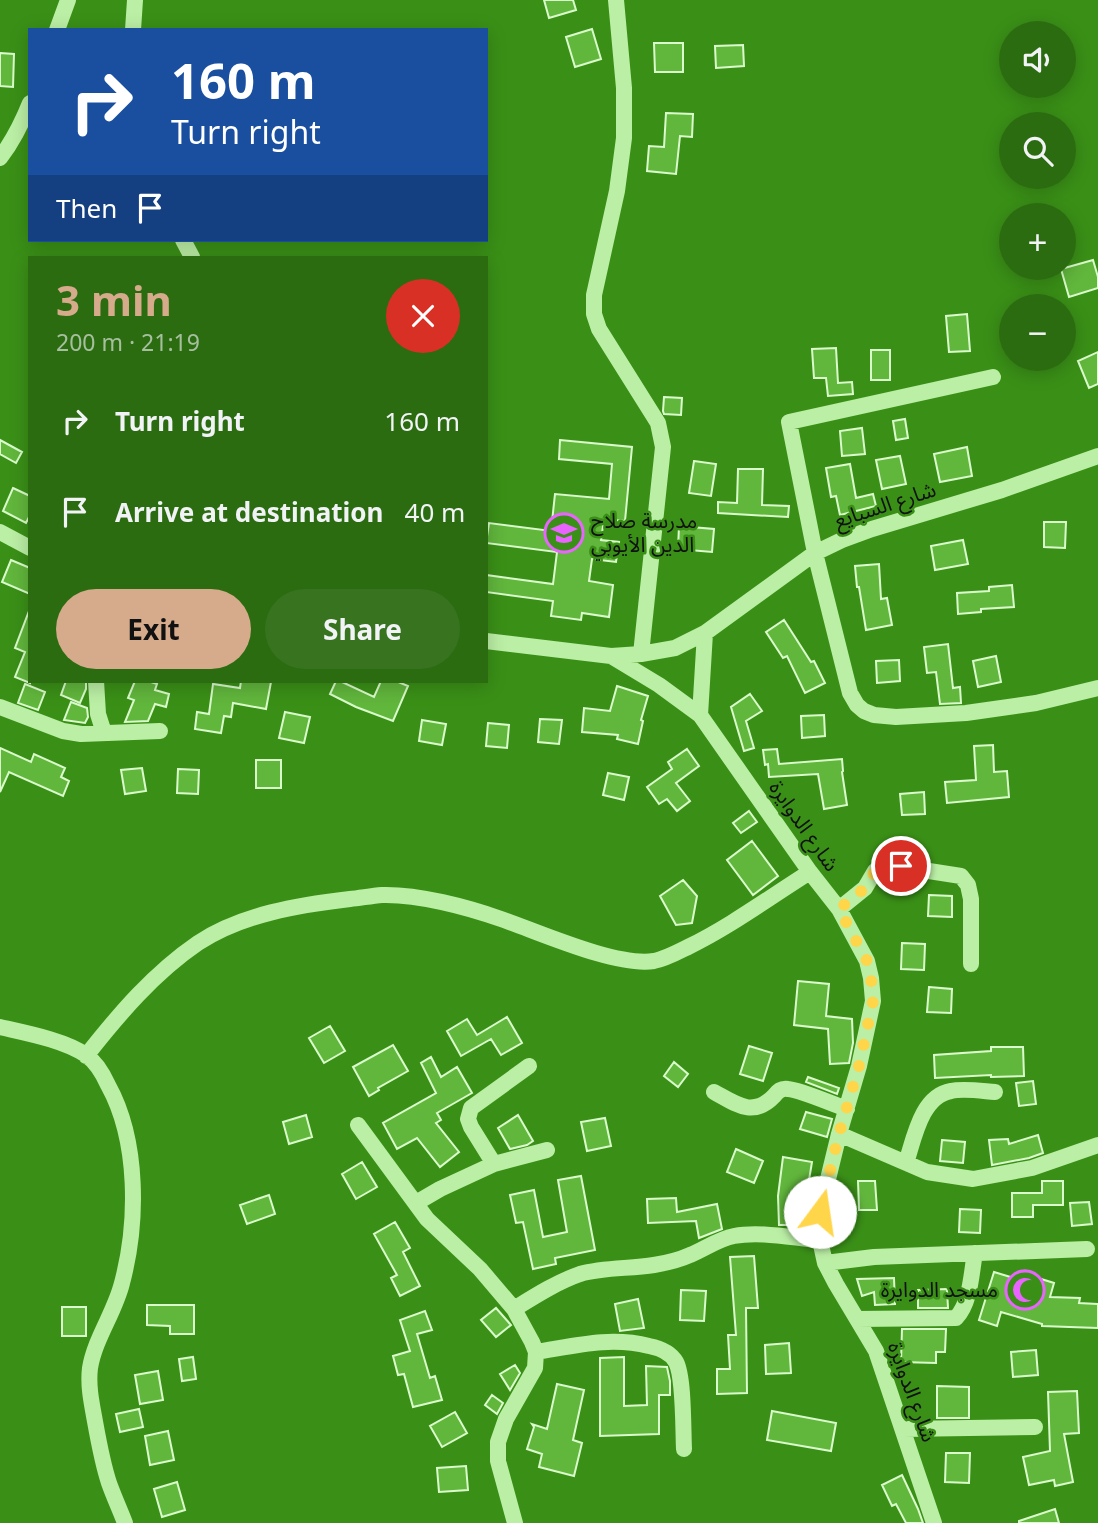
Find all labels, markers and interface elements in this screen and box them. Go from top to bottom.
map controls [999,21,1076,371]
button: sound [999,21,1076,98]
text: 160 m [171,47,316,113]
icon: right [56,56,147,147]
text: Turn right [171,110,321,153]
button: search [999,112,1076,189]
icon: arrive [131,189,169,227]
text: Then [56,190,117,226]
button: + [999,203,1076,280]
text: 3 min [56,271,172,328]
button: close [386,279,460,353]
button: − [999,294,1076,371]
text: 200 m · 21:19 [56,326,200,358]
icon: right [56,402,94,440]
text: Turn right [115,403,245,439]
text: 160 m [384,403,460,439]
street label: شارع السبايع [830,474,940,536]
icon: arrive [56,493,94,531]
text: Arrive at destination [115,494,384,530]
text: 40 m [405,494,465,530]
place label: مدرسة صلاح الدين الأيوبي [591,506,697,561]
school or university icon: مدرسة صلاح الدين الأيوبي [543,512,585,554]
button: Exit [56,589,251,669]
button: Share [265,589,460,669]
street label: شارع الدوايرة [762,775,846,877]
pin [871,836,931,896]
icon: arrive [882,847,920,885]
position arrow [783,1175,857,1249]
mosque icon: مسجد الدوايرة [1004,1269,1046,1311]
place label: مسجد الدوايرة [881,1275,998,1303]
street label: شارع الدوايرة [880,1338,944,1446]

